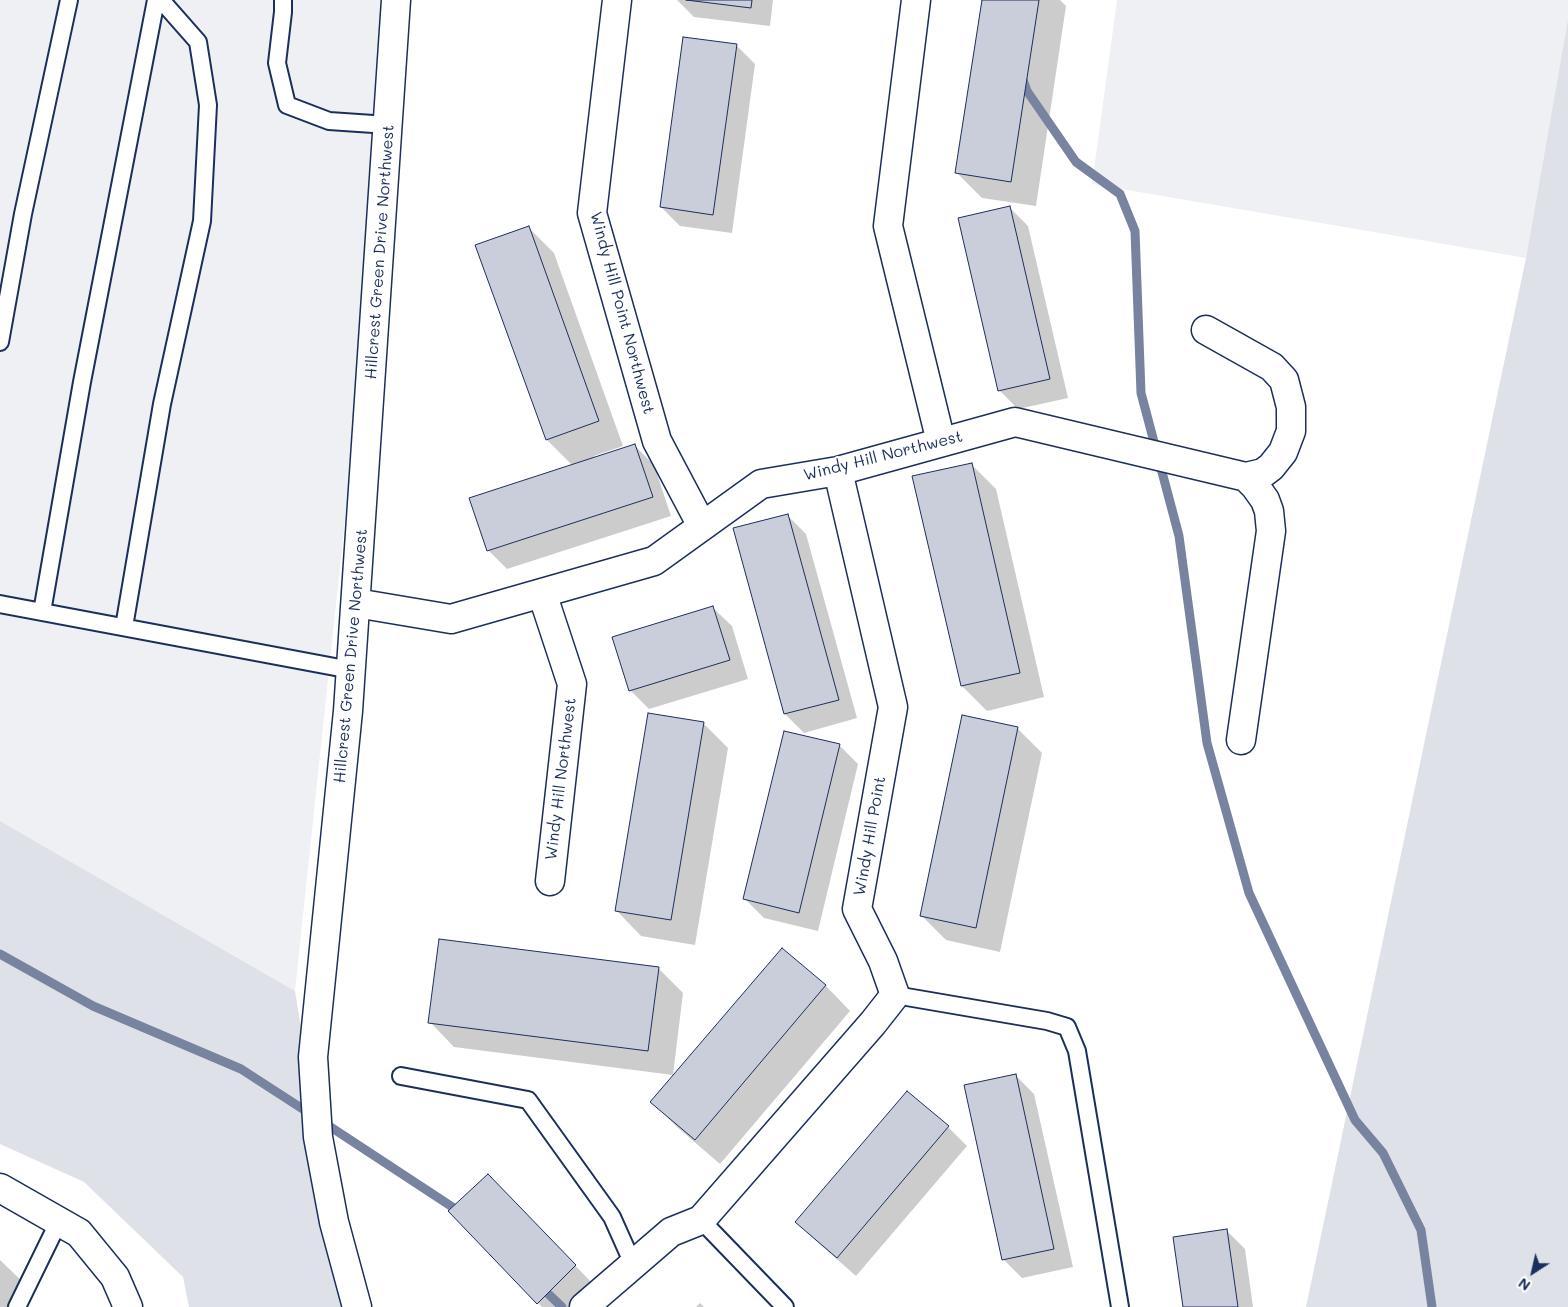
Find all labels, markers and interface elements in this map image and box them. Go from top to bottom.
street label: Hillcrest Green Drive Northwest [362,124,398,380]
street label: Windy Hill Point Northwest [586,210,658,416]
street label: Windy Hill Northwest [801,427,965,485]
street label: Hillcrest Green Drive Northwest [330,528,372,784]
street label: Windy Hill Northwest [542,697,580,861]
street label: Windy Hill Point [850,775,890,897]
north arrow [1508,1247,1558,1297]
text: N [1514,1274,1534,1296]

